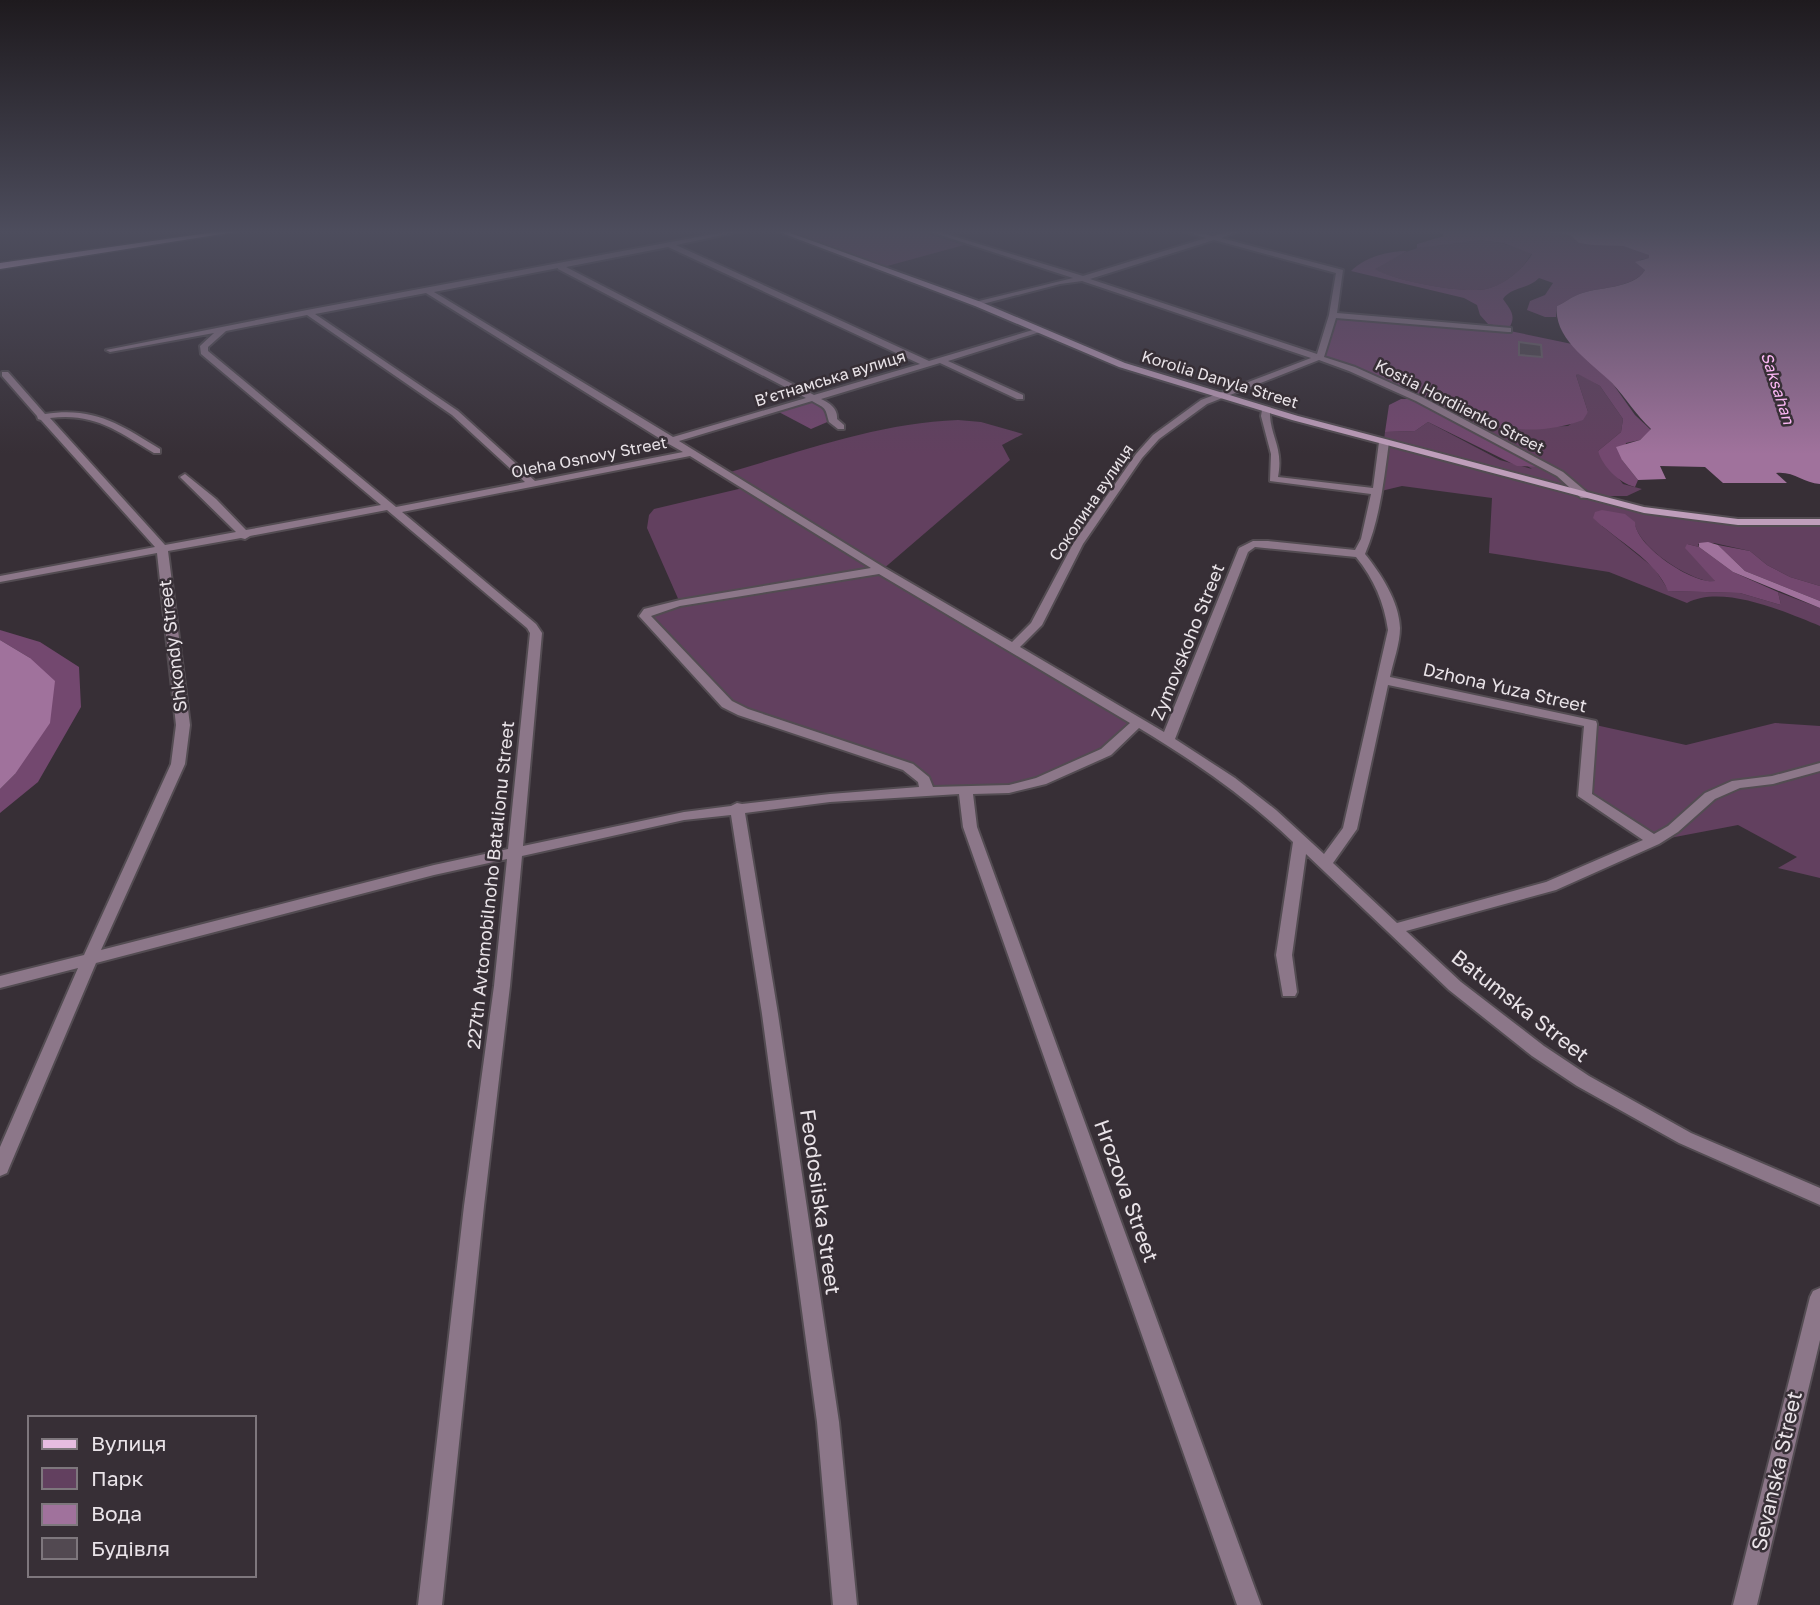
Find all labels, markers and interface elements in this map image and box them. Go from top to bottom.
street label: Вʼєтнамська вулиця [752,346,908,410]
street label: Korolia Danyla Street [1139,346,1301,412]
water label: Saksahan [1757,349,1799,428]
street label: Kostia Hordiienko Street [1372,355,1548,457]
street label: Oleha Osnovy Street [509,432,669,482]
street label: Соколина вулиця [1045,440,1137,564]
street label: Zymovskoho Street [1146,560,1229,723]
street label: Shkondy Street [153,579,191,714]
street label: Dzhona Yuza Street [1421,657,1589,717]
street label: 227th Avtomobilnoho Batalionu Street [462,720,518,1050]
street label: Batumska Street [1447,943,1595,1067]
street label: Feodosiiska Street [795,1107,847,1296]
street label: Hrozova Street [1089,1116,1165,1266]
street label: Sevanska Street [1745,1388,1807,1553]
legend [28,1416,256,1577]
text: Вулиця [91,1430,167,1456]
text: Парк [91,1465,144,1491]
text: Вода [91,1500,142,1526]
text: Будівля [91,1535,170,1561]

